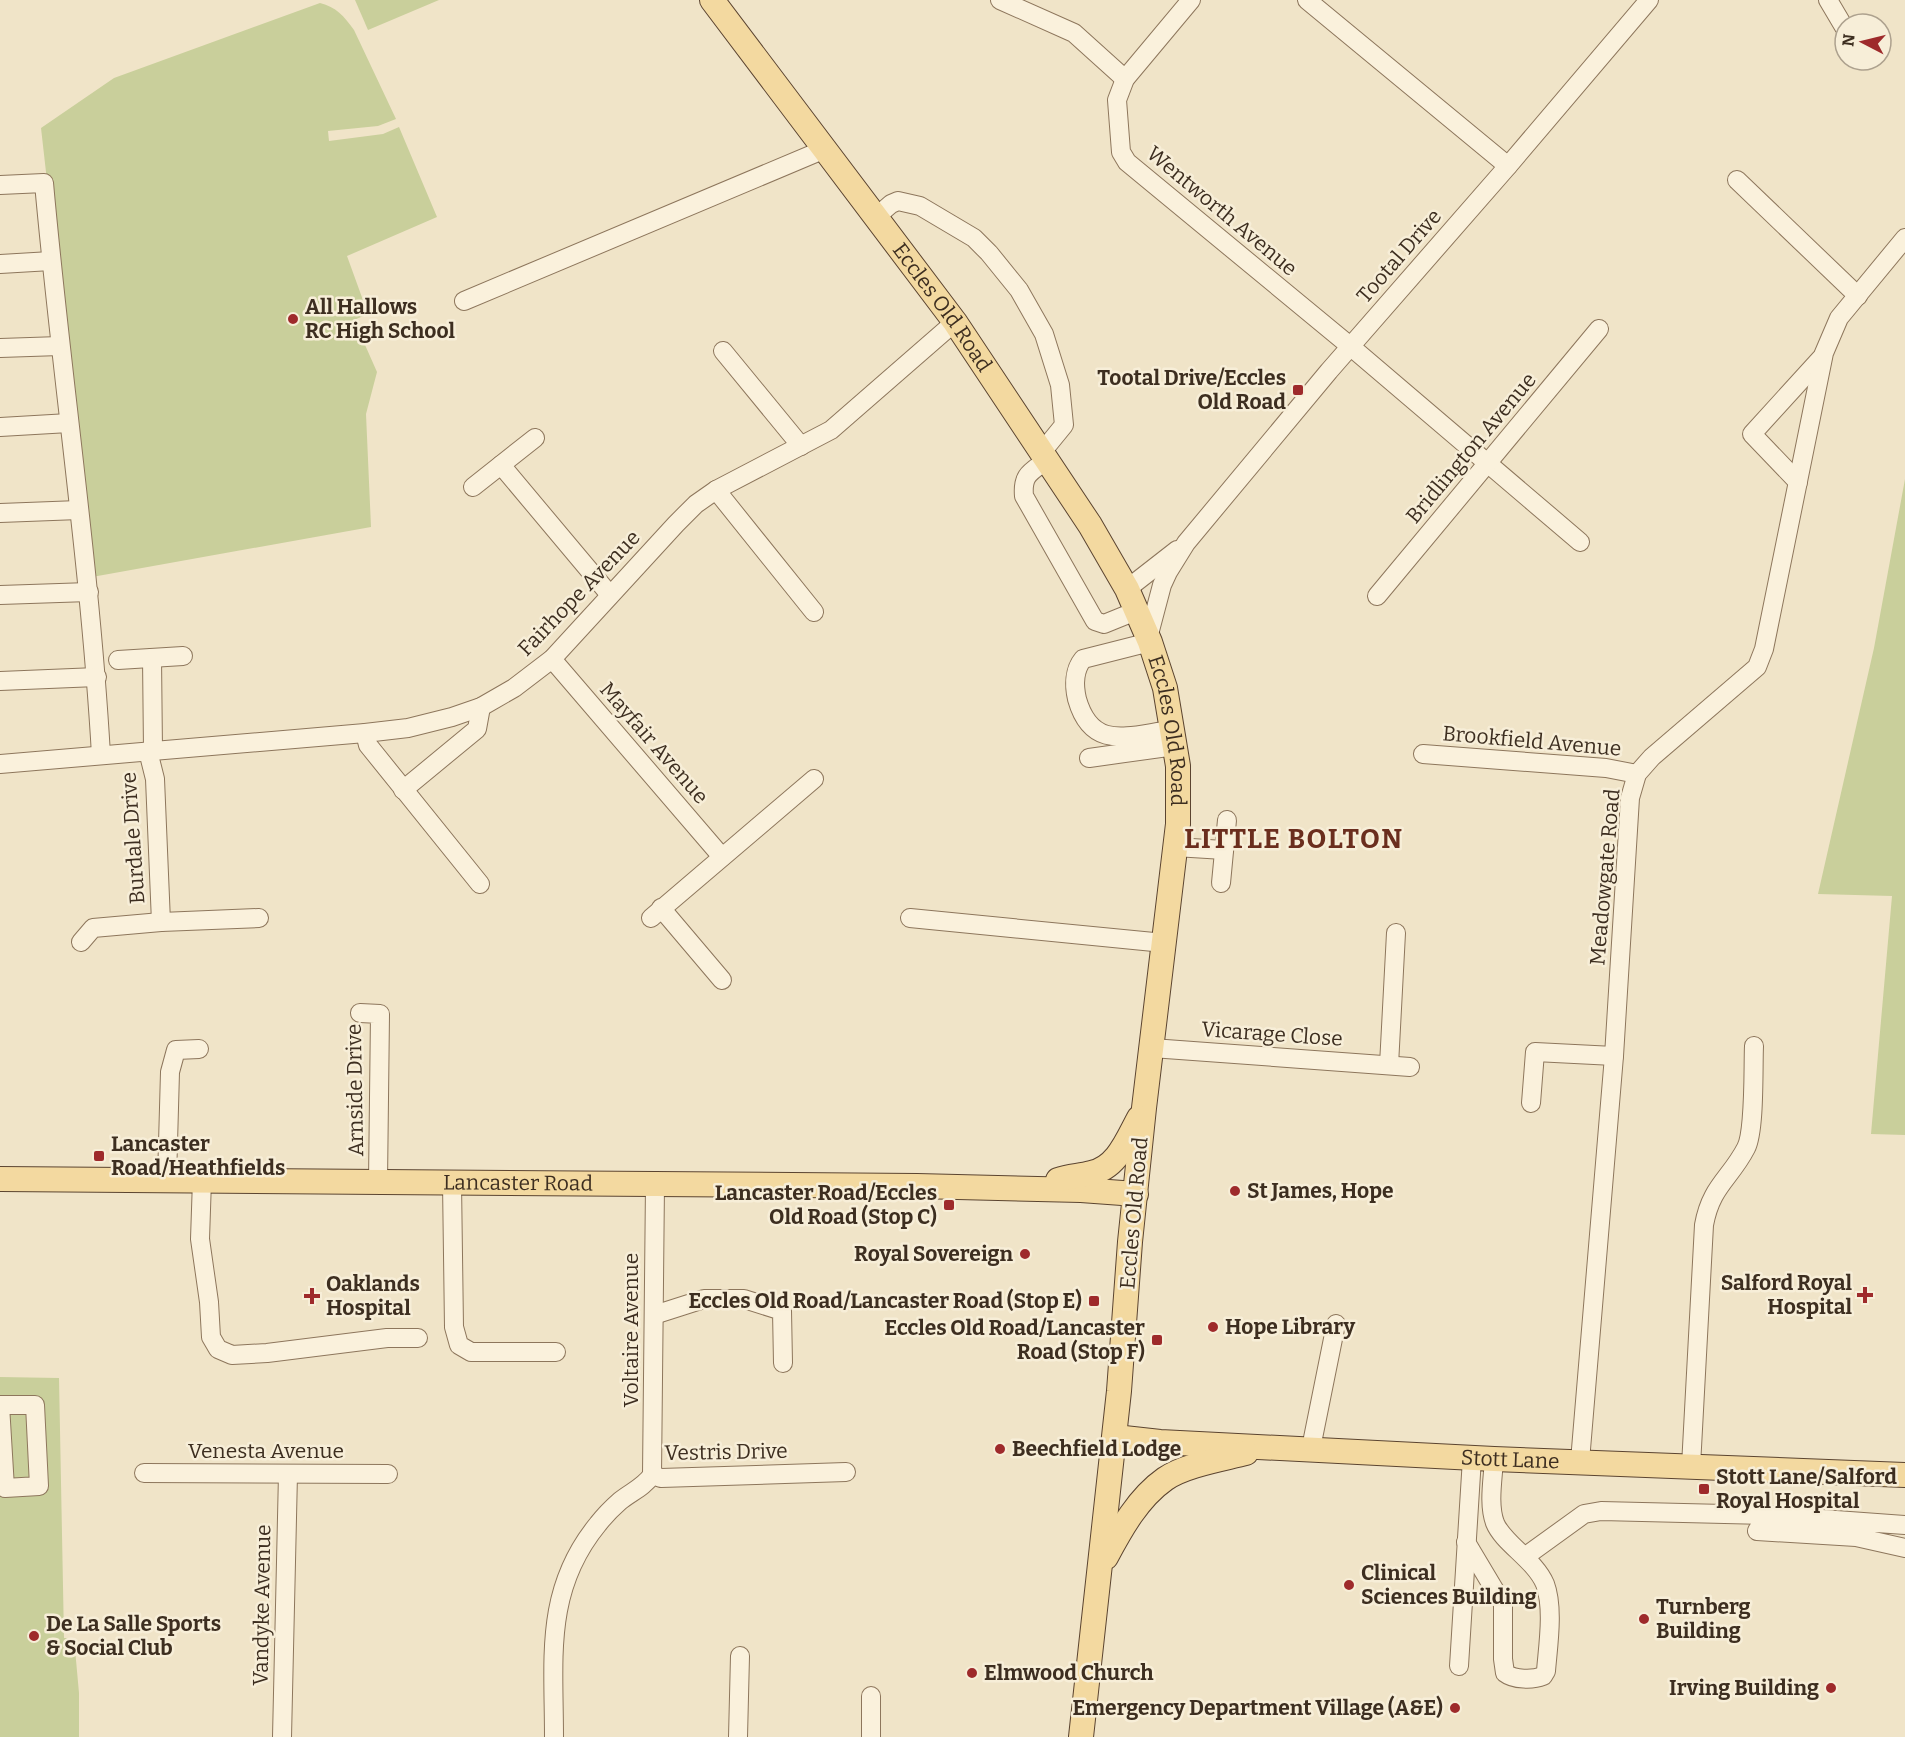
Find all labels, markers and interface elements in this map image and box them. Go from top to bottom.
north arrow [1833,12,1893,72]
text: N [1838,33,1859,48]
street label: Wentworth Avenue [1141,140,1303,282]
street label: Tootal Drive [1351,204,1447,308]
street label: Eccles Old Road [887,238,997,377]
place label: All Hallows RC High School [305,294,456,344]
marker: All Hallows RC High School [286,312,300,326]
place label: Tootal Drive/Eccles Old Road [1097,365,1286,415]
street label: Bridlington Avenue [1400,367,1542,529]
marker: Tootal Drive/Eccles Old Road [1291,383,1305,397]
street label: Fairhope Avenue [512,525,646,661]
street label: Eccles Old Road [1142,652,1192,806]
street label: Mayfair Avenue [594,677,714,809]
street label: Brookfield Avenue [1441,720,1623,762]
street label: Burdale Drive [115,771,151,905]
street label: Meadowgate Road [1584,788,1626,966]
district label: LITTLE BOLTON [1184,823,1404,855]
street label: Vicarage Close [1200,1016,1344,1052]
street label: Arnside Drive [341,1023,369,1157]
place label: Lancaster Road/Heathfields [111,1131,285,1181]
street label: Eccles Old Road [1114,1136,1154,1290]
marker: Lancaster Road/Heathfields [92,1149,106,1163]
street label: Lancaster Road [443,1169,593,1197]
place label: St James, Hope [1247,1178,1394,1204]
place label: Lancaster Road/Eccles Old Road (Stop C) [715,1180,937,1230]
marker: St James, Hope [1228,1184,1242,1198]
marker: Lancaster Road/Eccles Old Road (Stop C) [942,1198,956,1212]
place label: Royal Sovereign [854,1241,1013,1267]
marker: Royal Sovereign [1018,1247,1032,1261]
street label: Voltaire Avenue [618,1253,644,1407]
place label: Salford Royal Hospital [1721,1270,1852,1320]
place label: Oaklands Hospital [326,1271,420,1321]
marker: Salford Royal Hospital [1856,1286,1874,1304]
marker: Oaklands Hospital [303,1287,321,1305]
place label: Eccles Old Road/Lancaster Road (Stop E) [689,1288,1082,1314]
marker: Eccles Old Road/Lancaster Road (Stop E) [1087,1294,1101,1308]
place label: Hope Library [1225,1314,1355,1340]
place label: Eccles Old Road/Lancaster Road (Stop F) [884,1315,1145,1365]
marker: Hope Library [1206,1320,1220,1334]
marker: Eccles Old Road/Lancaster Road (Stop F) [1150,1333,1164,1347]
place label: Beechfield Lodge [1012,1436,1181,1462]
street label: Venesta Avenue [188,1438,344,1464]
street label: Vestris Drive [664,1438,788,1466]
marker: Beechfield Lodge [993,1442,1007,1456]
street label: Stott Lane [1460,1444,1560,1475]
place label: Stott Lane/Salford Royal Hospital [1716,1464,1897,1514]
marker: Stott Lane/Salford Royal Hospital [1697,1482,1711,1496]
street label: Vandyke Avenue [248,1524,276,1686]
place label: Clinical Sciences Building [1361,1560,1537,1610]
marker: Clinical Sciences Building [1342,1578,1356,1592]
place label: Turnberg Building [1656,1594,1751,1644]
place label: De La Salle Sports & Social Club [46,1611,221,1661]
marker: Turnberg Building [1637,1612,1651,1626]
marker: De La Salle Sports & Social Club [27,1629,41,1643]
place label: Elmwood Church [984,1660,1154,1686]
marker: Elmwood Church [965,1666,979,1680]
place label: Irving Building [1669,1675,1819,1701]
marker: Irving Building [1824,1681,1838,1695]
place label: Emergency Department Village (A&E) [1072,1695,1443,1721]
marker: Emergency Department Village (A&E) [1448,1701,1462,1715]

